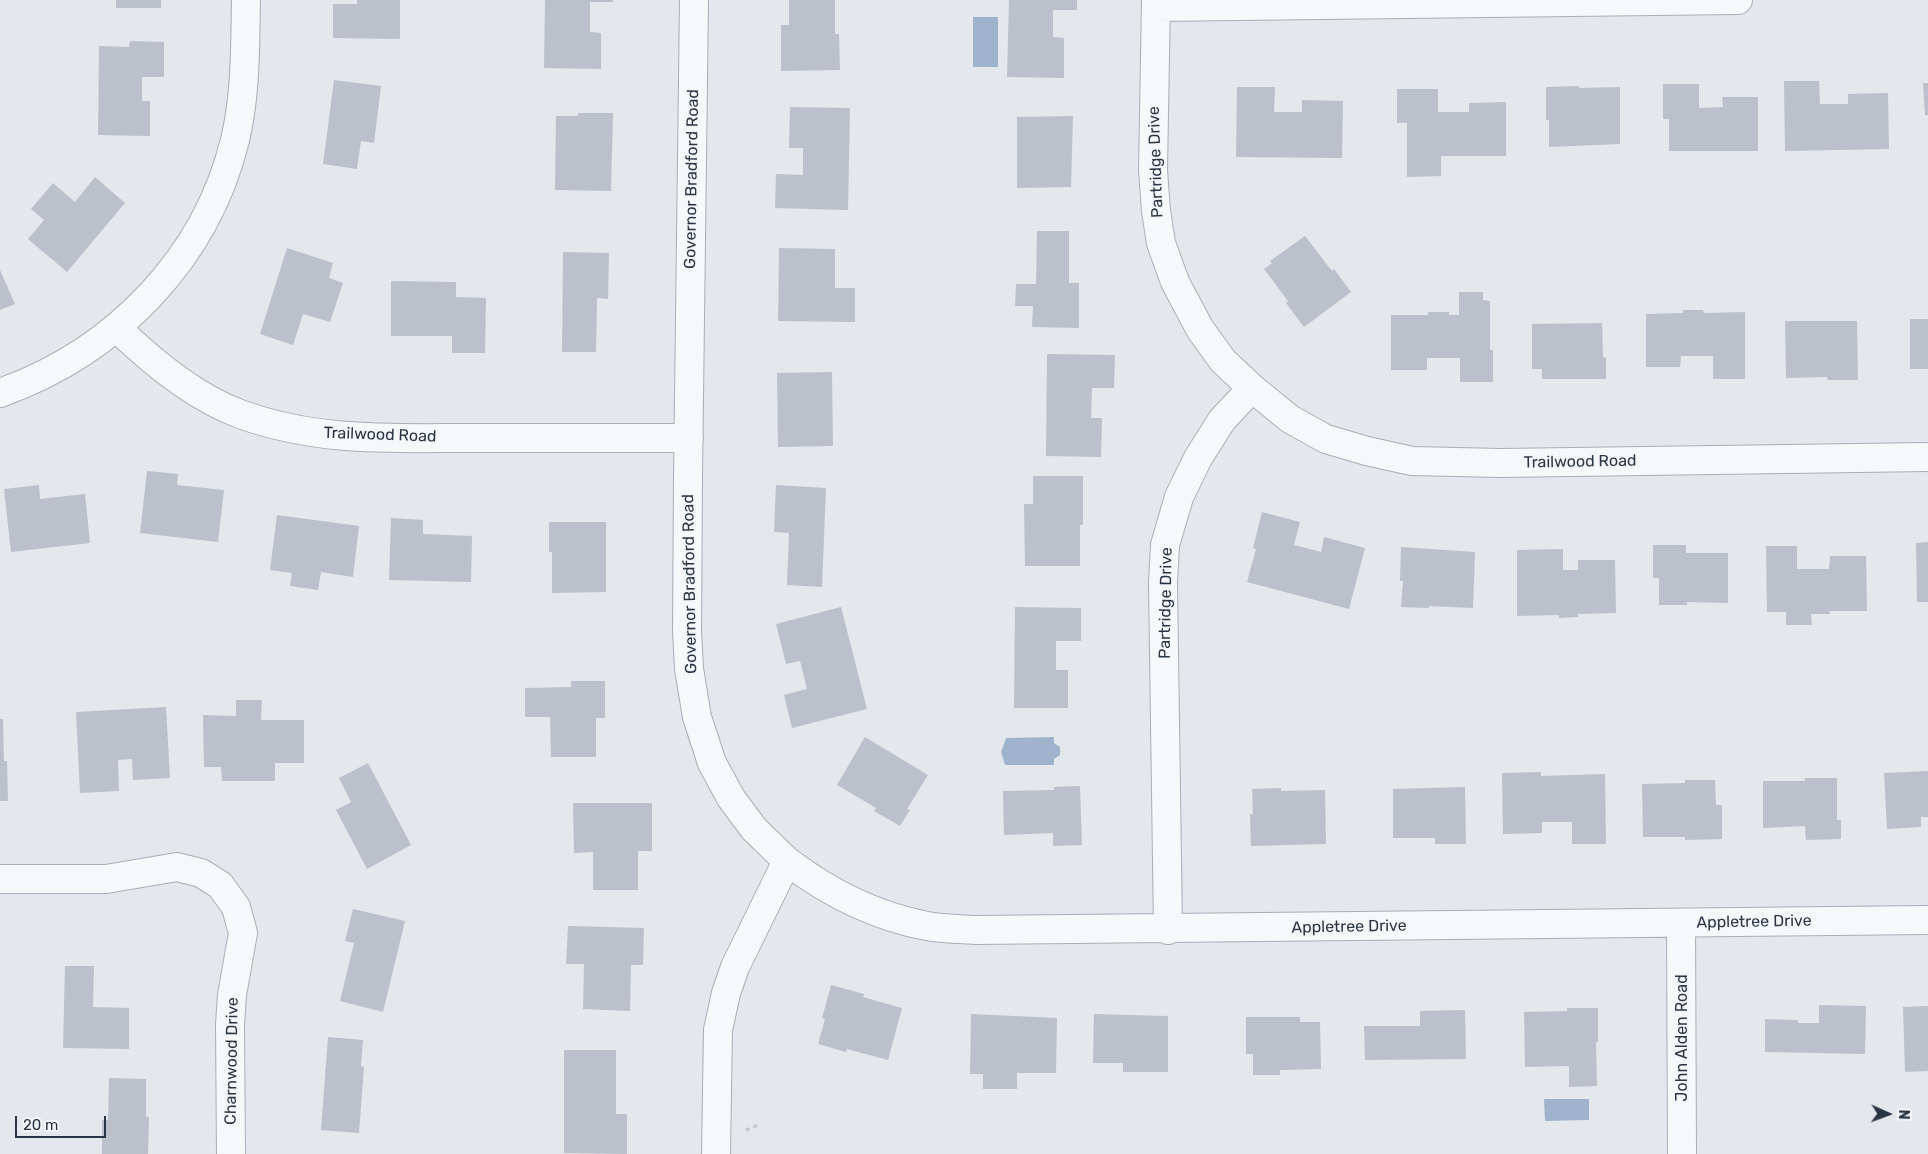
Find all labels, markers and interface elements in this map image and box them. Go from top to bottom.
street label: Governor Bradford Road [681,89,703,269]
street label: Partridge Drive [1144,106,1168,218]
street label: Trailwood Road [323,423,437,447]
street label: Trailwood Road [1523,451,1637,473]
street label: Governor Bradford Road [679,494,701,674]
street label: Partridge Drive [1155,547,1177,659]
street label: Appletree Drive [1696,911,1812,933]
street label: Appletree Drive [1291,916,1407,938]
street label: John Alden Road [1672,974,1692,1102]
street label: Charnwood Drive [221,997,243,1125]
north arrow [1863,1089,1913,1139]
scale bar [18,1106,109,1138]
text: N [1895,1109,1912,1120]
text: 20 m [23,1116,58,1134]

